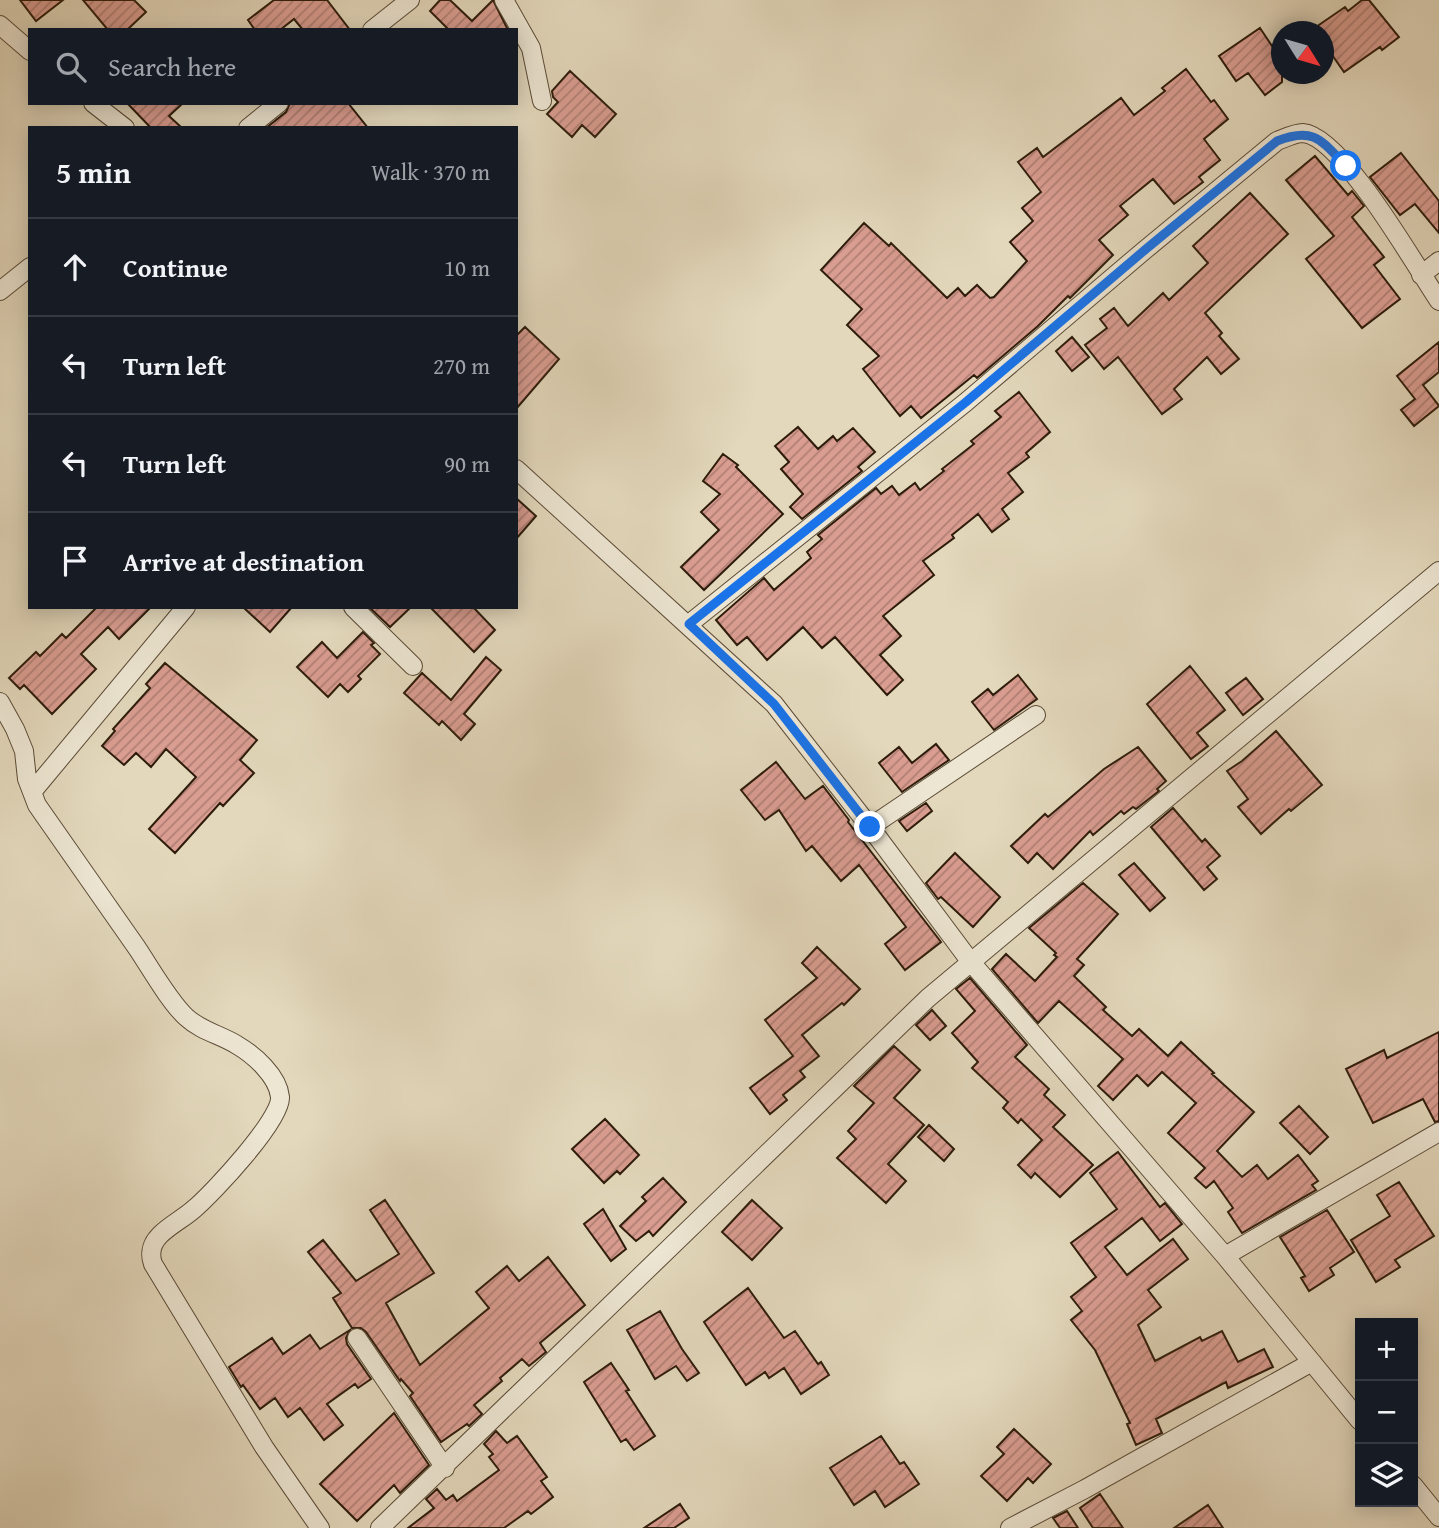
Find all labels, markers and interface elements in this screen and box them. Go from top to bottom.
north arrow [1271,21,1334,84]
search box [28,28,518,105]
text: Search here [108,47,236,86]
icon: search [52,48,90,86]
text: 5 min [56,150,131,194]
route start [1330,150,1361,181]
text: Walk · 370 m [371,155,490,188]
icon: ahead [56,248,94,286]
text: Continue [123,248,228,287]
text: 10 m [444,251,490,284]
icon: left [56,346,94,384]
text: Turn left [123,346,226,385]
text: 270 m [433,349,490,382]
icon: left [56,444,94,482]
text: Turn left [123,444,226,483]
text: 90 m [444,447,490,480]
icon: arrive [56,542,94,580]
text: Arrive at destination [123,542,364,581]
route end [854,811,885,842]
map controls [1355,1318,1418,1507]
button: + [1355,1318,1418,1381]
button: − [1355,1381,1418,1444]
button: layers [1355,1444,1418,1507]

